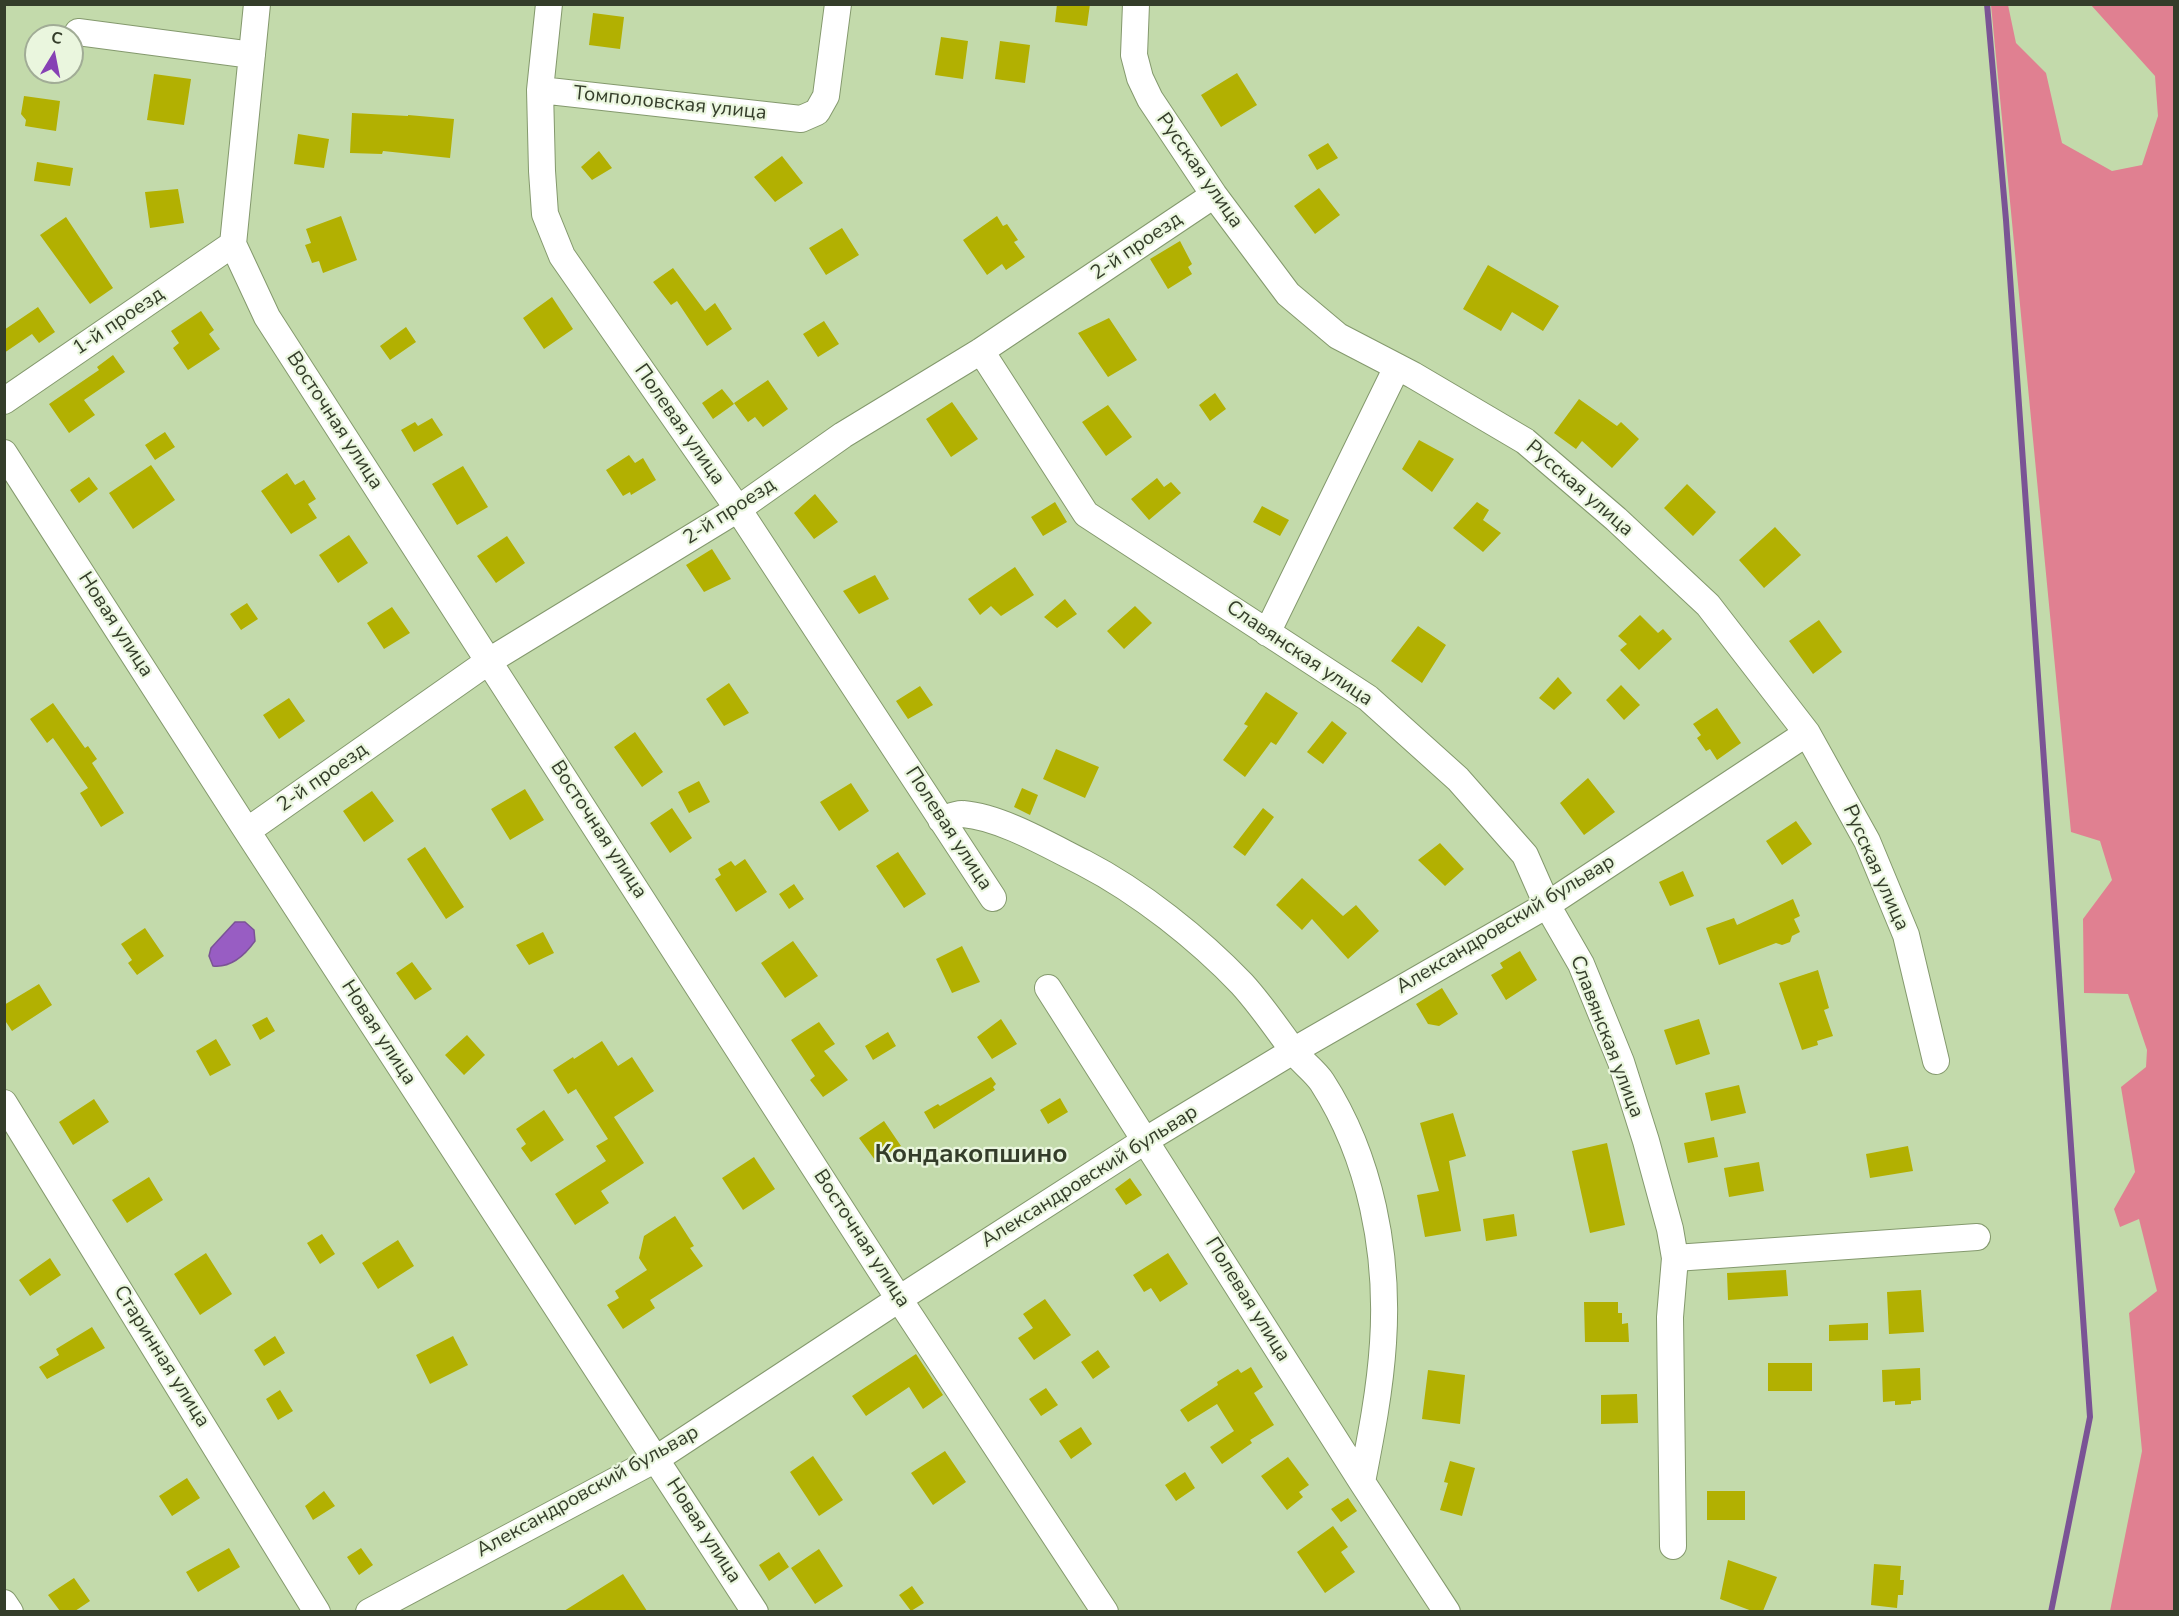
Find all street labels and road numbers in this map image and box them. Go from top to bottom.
street label: Томполовская улица [572,82,768,126]
street label: Русская улица [1150,109,1248,233]
street label: 2-й проезд [1087,208,1187,286]
street label: 1-й проезд [69,283,169,361]
street label: Восточная улица [280,347,388,495]
street label: Полевая улица [628,360,730,490]
street label: Русская улица [1520,436,1638,542]
street label: 2-й проезд [679,473,781,551]
street label: Новая улица [72,568,158,682]
street label: Славянская улица [1221,596,1377,712]
street label: 2-й проезд [273,738,373,818]
street label: Восточная улица [544,756,652,904]
street label: Полевая улица [899,763,997,895]
street label: Русская улица [1837,801,1913,935]
street label: Александровский бульвар [1392,850,1620,1000]
street label: Славянская улица [1564,953,1648,1121]
street label: Новая улица [335,976,421,1090]
street label: Александровский бульвар [977,1100,1203,1254]
street label: Восточная улица [807,1165,915,1313]
street label: Полевая улица [1199,1233,1295,1367]
street label: Старинная улица [108,1282,214,1432]
street label: Александровский бульвар [473,1421,703,1563]
street label: Новая улица [660,1474,746,1588]

